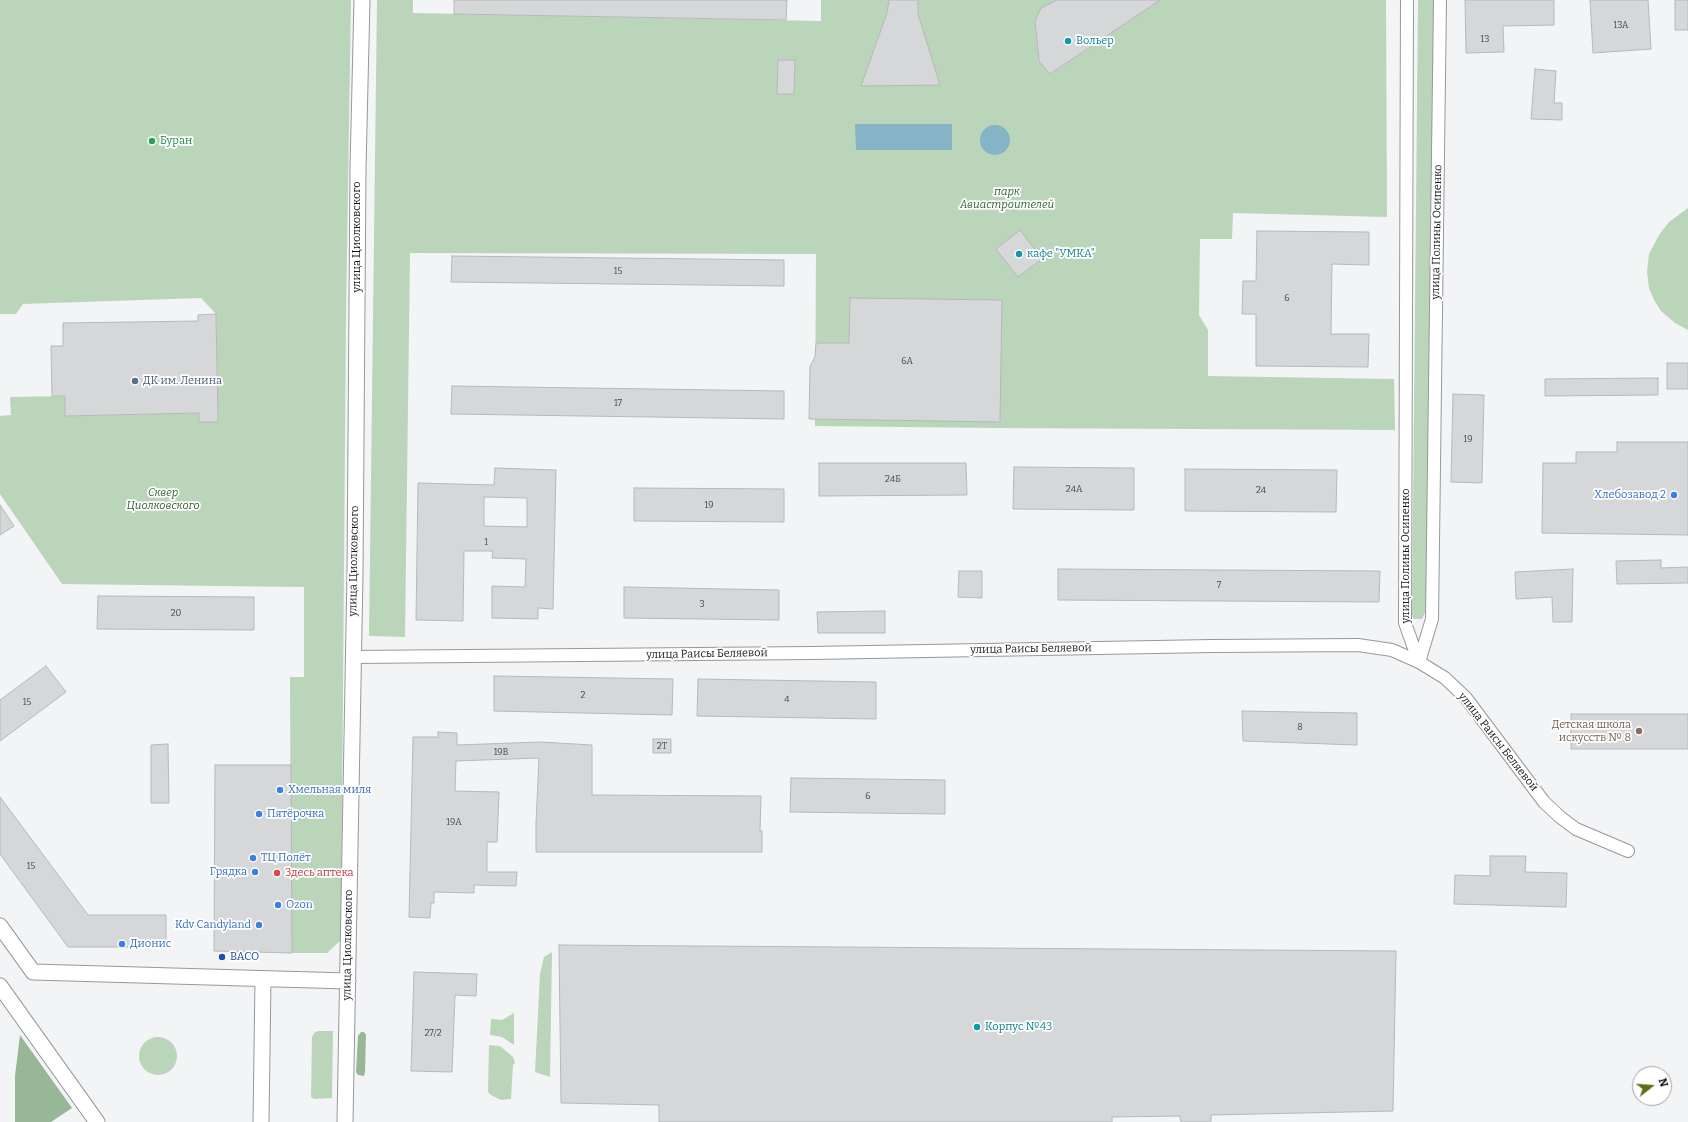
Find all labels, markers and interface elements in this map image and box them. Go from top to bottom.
house number: 13А [1614,20,1628,30]
place label: Вольер [1076,34,1114,48]
house number: 13 [1481,34,1489,44]
marker: Вольер [1063,36,1073,46]
place label: Буран [160,134,192,148]
marker: Буран [147,136,157,146]
street label: улица Полины Осипенко [1429,164,1445,300]
street label: улица Циолковского [350,181,364,293]
park label: парк Авиастроителей [960,185,1054,211]
place label: кафе "УМКА" [1027,247,1095,261]
marker: кафе "УМКА" [1014,249,1024,259]
house number: 15 [614,266,622,276]
house number: 6 [1284,293,1290,303]
house number: 6А [901,356,913,366]
place label: ДК им. Ленина [143,374,222,388]
marker: ДК им. Ленина [130,376,140,386]
house number: 17 [614,398,622,408]
house number: 19 [1464,434,1472,444]
house number: 24Б [885,474,901,484]
house number: 24А [1066,484,1082,494]
house number: 24 [1256,485,1266,495]
park label: Сквер Циолковского [126,486,200,512]
street label: улица Полины Осипенко [1399,488,1413,624]
place label: Хлебозавод 2 [1594,488,1666,502]
marker: Хлебозавод 2 [1669,490,1679,500]
house number: 19 [705,500,713,510]
street label: улица Циолковского [346,505,362,617]
house number: 1 [484,537,488,547]
house number: 7 [1217,580,1221,590]
house number: 3 [699,599,705,609]
house number: 20 [171,608,181,618]
street label: улица Раисы Беляевой [970,641,1092,657]
street label: улица Раисы Беляевой [646,646,768,662]
house number: 2 [581,690,585,700]
street label: улица Раисы Беляевой [1455,690,1541,794]
house number: 4 [784,694,790,704]
house number: 15 [23,697,31,707]
place label: Детская школа искусств № 8 [1552,718,1631,744]
house number: 8 [1297,722,1303,732]
marker: Детская школа искусств № 8 [1634,726,1644,736]
house number: 2Т [657,741,667,751]
house number: 19В [494,747,508,757]
place label: Хмельная миля [288,783,371,797]
marker: Хмельная миля [275,785,285,795]
house number: 6 [865,791,871,801]
place label: Пятёрочка [267,807,324,821]
marker: Пятёрочка [254,809,264,819]
house number: 19А [446,817,462,827]
place label: ТЦ Полёт [261,851,311,865]
marker: ТЦ Полёт [248,853,258,863]
house number: 15 [27,861,35,871]
place label: Грядка [210,865,247,879]
place label: Здесь аптека [285,866,354,880]
marker: Грядка [250,867,260,877]
marker: Здесь аптека [272,868,282,878]
street label: улица Циолковского [340,889,356,1001]
place label: Ozon [286,898,313,912]
marker: Ozon [273,900,283,910]
place label: Kdv Candyland [175,918,251,932]
marker: Kdv Candyland [254,920,264,930]
place label: Дионис [130,937,171,951]
marker: Дионис [117,939,127,949]
place label: ВАСО [230,950,259,964]
marker: ВАСО [217,952,227,962]
place label: Корпус №43 [985,1020,1052,1034]
marker: Корпус №43 [972,1022,982,1032]
house number: 27/2 [424,1028,442,1038]
north arrow [1632,1066,1672,1106]
text: N [1656,1077,1670,1089]

